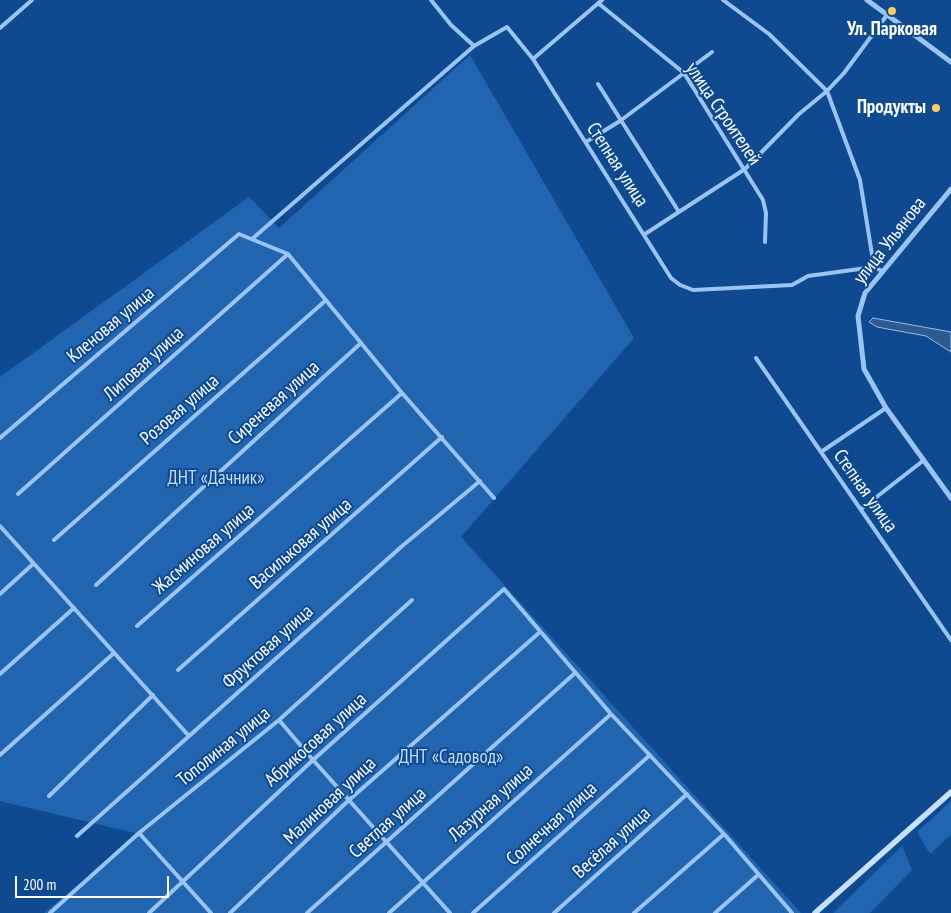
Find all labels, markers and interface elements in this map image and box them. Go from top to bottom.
marker: Ул. Парковая [886,5,898,17]
place label: Ул. Парковая [847,19,937,41]
street label: улица Строителей [680,58,766,170]
place label: Продукты [857,97,926,119]
marker: Продукты [930,102,942,114]
street label: Степная улица [581,119,653,211]
street label: улица Ульянова [849,193,931,289]
street label: Кленовая улица [63,282,159,368]
street label: Липовая улица [99,322,189,406]
street label: Сиреневая улица [224,356,324,450]
street label: Розовая улица [136,370,224,450]
street label: Степная улица [828,445,902,537]
park label: ДНТ «Дачник» [167,468,265,490]
street label: Васильковая улица [245,494,357,594]
street label: Жасминовая улица [149,499,259,599]
street label: Фруктовая улица [218,600,318,694]
street label: Абрикосовая улица [260,688,372,792]
street label: Тополиная улица [173,702,275,792]
park label: ДНТ «Садовод» [399,747,503,769]
street label: Малиновая улица [279,752,381,850]
street label: Лазурная улица [444,759,538,847]
street label: Солнечная улица [502,777,602,871]
street label: Светлая улица [345,783,431,863]
street label: Весёлая улица [569,802,655,884]
scale bar [18,866,171,898]
text: 200 m [23,875,56,894]

